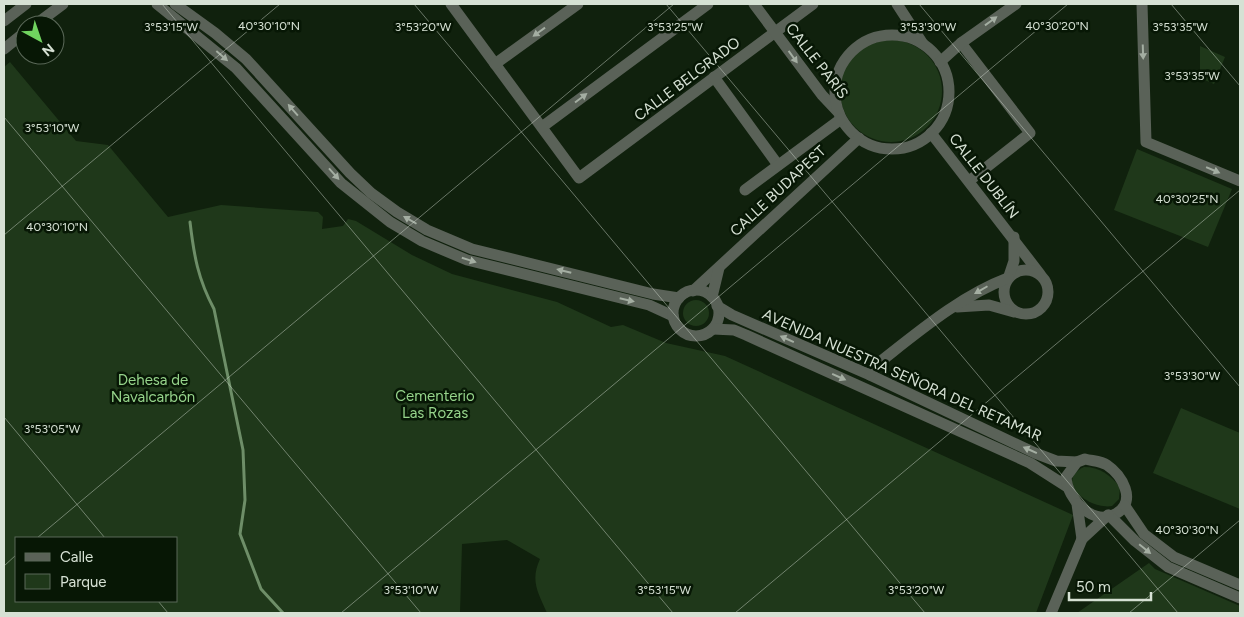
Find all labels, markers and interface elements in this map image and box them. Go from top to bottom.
north arrow [15,15,65,65]
one-way arrow [984,16,998,26]
text: 40°30'10"N [238,19,300,33]
text: 40°30'20"N [1025,19,1089,33]
text: 3°53'15"W [144,20,198,34]
text: 3°53'20"W [395,20,452,34]
text: 3°53'25"W [647,20,703,34]
street label: CALLE PARÍS [782,20,852,102]
text: 3°53'30"W [900,20,957,34]
text: 3°53'35"W [1152,20,1208,34]
one-way arrow [533,27,546,38]
street label: CALLE BELGRADO [630,33,744,125]
text: N [38,40,58,60]
one-way arrow [1139,45,1147,61]
one-way arrow [216,50,228,62]
one-way arrow [788,50,799,63]
text: 3°53'35"W [1164,69,1220,83]
one-way arrow [574,93,588,103]
one-way arrow [287,103,298,116]
text: 3°53'10"W [25,121,80,135]
street label: CALLE DUBLÍN [945,130,1023,222]
street label: CALLE BUDAPEST [726,141,830,240]
one-way arrow [1206,166,1221,174]
one-way arrow [328,167,339,180]
text: 40°30'25"N [1156,192,1218,206]
one-way arrow [404,216,417,225]
text: 40°30'10"N [26,220,88,234]
one-way arrow [462,257,477,265]
one-way arrow [556,267,571,275]
one-way arrow [974,286,989,294]
one-way arrow [619,296,634,304]
street label: AVENIDA NUESTRA SEÑORA DEL RETAMAR [760,305,1044,445]
one-way arrow [780,334,794,342]
text: 3°53'30"W [1164,369,1221,383]
park label: Dehesa de Navalcarbón [111,371,195,406]
one-way arrow [832,373,846,381]
park label: Cementerio Las Rozas [395,387,475,422]
text: 3°53'05"W [24,422,81,436]
one-way arrow [1023,446,1037,454]
text: 40°30'30"N [1155,523,1219,537]
legend [15,537,178,602]
one-way arrow [1138,543,1151,554]
text: Calle [60,548,93,566]
scale bar [1069,570,1152,602]
text: Parque [60,573,107,591]
text: 50 m [1076,578,1111,596]
text: 3°53'10"W [384,583,439,597]
text: 3°53'15"W [637,583,691,597]
text: 3°53'20"W [888,583,945,597]

